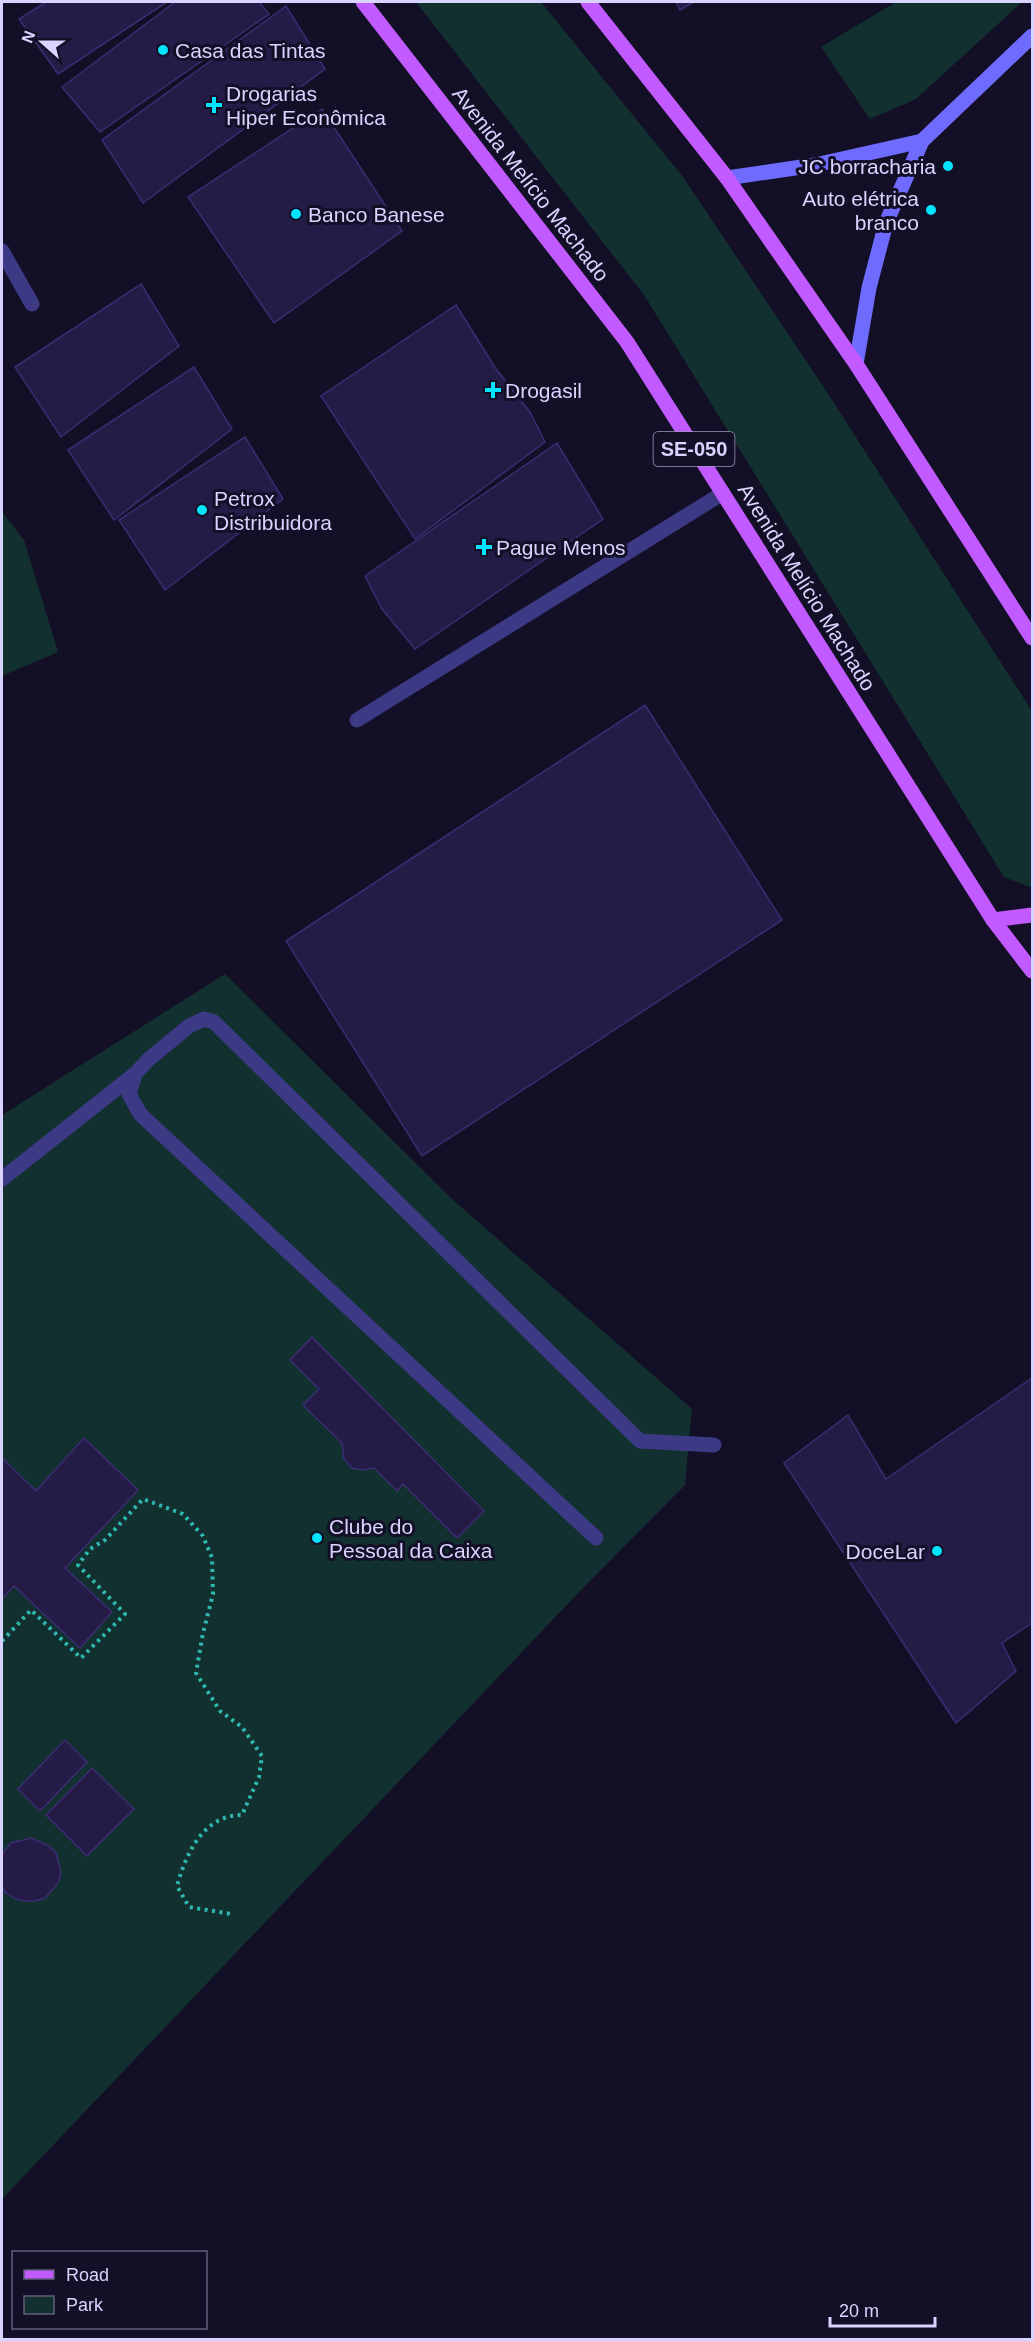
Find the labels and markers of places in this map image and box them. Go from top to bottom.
place label: Casa das Tintas [175,39,326,62]
marker: Casa das Tintas [156,43,170,57]
place label: Drogarias Hiper Econômica [226,82,386,129]
marker: Drogarias Hiper Econômica [207,98,221,112]
place label: JC borracharia [798,155,936,178]
marker: JC borracharia [941,159,955,173]
place label: Auto elétrica branco [802,187,919,234]
place label: Banco Banese [308,203,445,226]
marker: Auto elétrica branco [924,203,938,217]
marker: Banco Banese [289,207,303,221]
place label: Drogasil [505,379,582,402]
marker: Drogasil [486,383,500,397]
place label: Petrox Distribuidora [214,487,332,534]
marker: Petrox Distribuidora [195,503,209,517]
place label: Pague Menos [496,536,626,559]
marker: Pague Menos [477,540,491,554]
place label: Clube do Pessoal da Caixa [329,1515,493,1562]
marker: Clube do Pessoal da Caixa [310,1531,324,1545]
place label: DoceLar [846,1540,925,1563]
marker: DoceLar [930,1544,944,1558]

